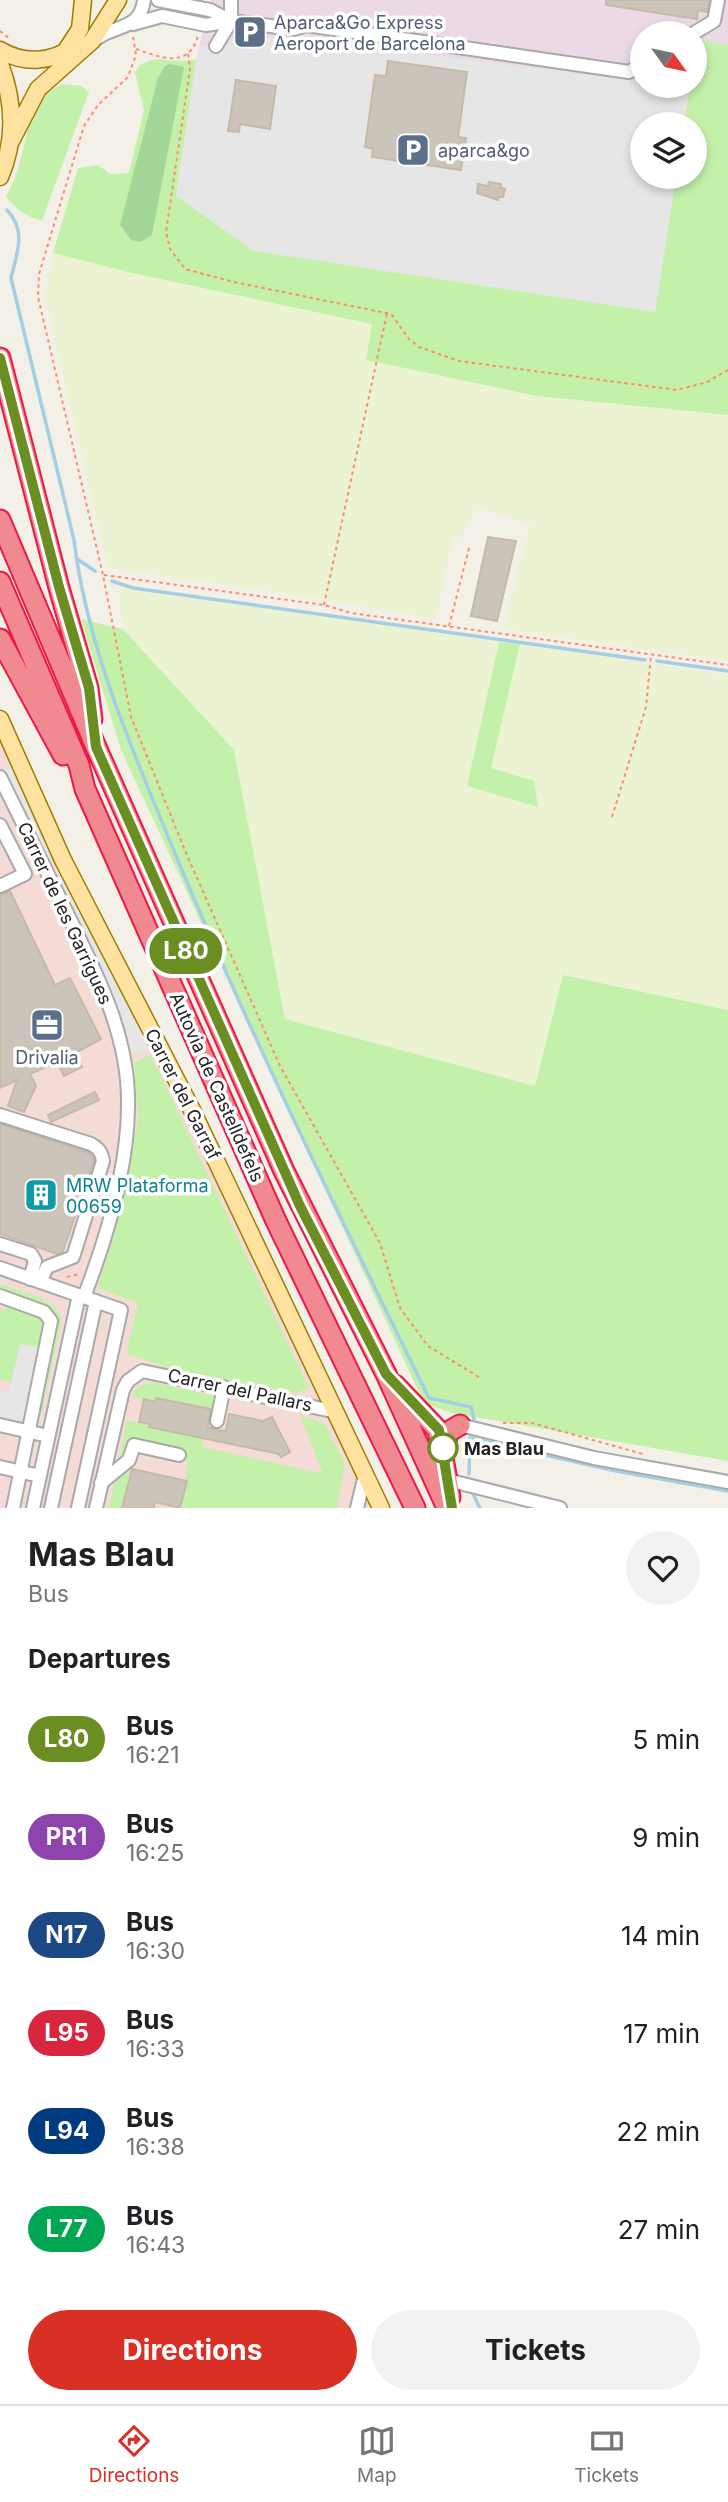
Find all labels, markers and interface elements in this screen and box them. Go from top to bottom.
place label: Aparca&Go Express Aeroport de Barcelona [274,12,466,54]
parking icon: Aparca&Go Express Aeroport de Barcelona [231,13,269,51]
north arrow [630,21,707,98]
map controls [630,21,707,189]
button: layers [630,112,707,189]
parking icon: aparca&go [394,131,432,169]
place label: aparca&go [438,140,530,161]
street label: Carrer de les Garrigues [13,818,117,1008]
line badge: L80 [146,928,226,974]
text: L80 [163,936,209,965]
street label: Autovia de Castelldefels [166,989,268,1185]
office icon: Drivalia [28,1006,66,1044]
street label: Carrer del Garraf [141,1025,225,1163]
place label: Drivalia [15,1047,79,1068]
place label: MRW Plataforma 00659 [66,1175,209,1217]
building icon: MRW Plataforma 00659 [22,1176,60,1214]
street label: Carrer del Pallars [166,1364,314,1416]
marker: Mas Blau [428,1433,458,1463]
place label: Mas Blau [464,1438,544,1459]
button: heart [626,1531,700,1605]
text: Mas Blau [28,1534,175,1574]
text: Bus [28,1580,69,1608]
text: Departures [28,1643,171,1674]
text: Bus [126,1710,174,1741]
text: L80 [44,1724,89,1753]
text: 5 min [632,1724,700,1755]
text: 16:21 [126,1741,180,1769]
text: Bus [126,1808,174,1839]
text: PR1 [46,1822,87,1851]
text: 9 min [632,1822,700,1853]
text: 16:25 [126,1839,184,1867]
text: Bus [126,1906,174,1937]
text: N17 [45,1920,88,1949]
text: 14 min [621,1920,700,1951]
text: 16:30 [126,1937,185,1965]
text: Bus [126,2004,174,2035]
text: L95 [44,2018,89,2047]
text: 17 min [623,2018,700,2049]
text: 16:33 [126,2035,185,2063]
text: Bus [126,2102,174,2133]
text: L94 [44,2116,89,2145]
text: 22 min [617,2116,700,2147]
text: 16:38 [126,2133,185,2161]
text: Bus [126,2200,174,2231]
text: L77 [46,2214,87,2243]
text: 27 min [618,2214,700,2245]
text: 16:43 [126,2231,185,2259]
button: Directions [28,2310,357,2390]
button: Tickets [371,2310,700,2390]
tab: Directions [89,2422,179,2487]
tab: Map [357,2422,397,2487]
tab: Tickets [574,2422,639,2487]

